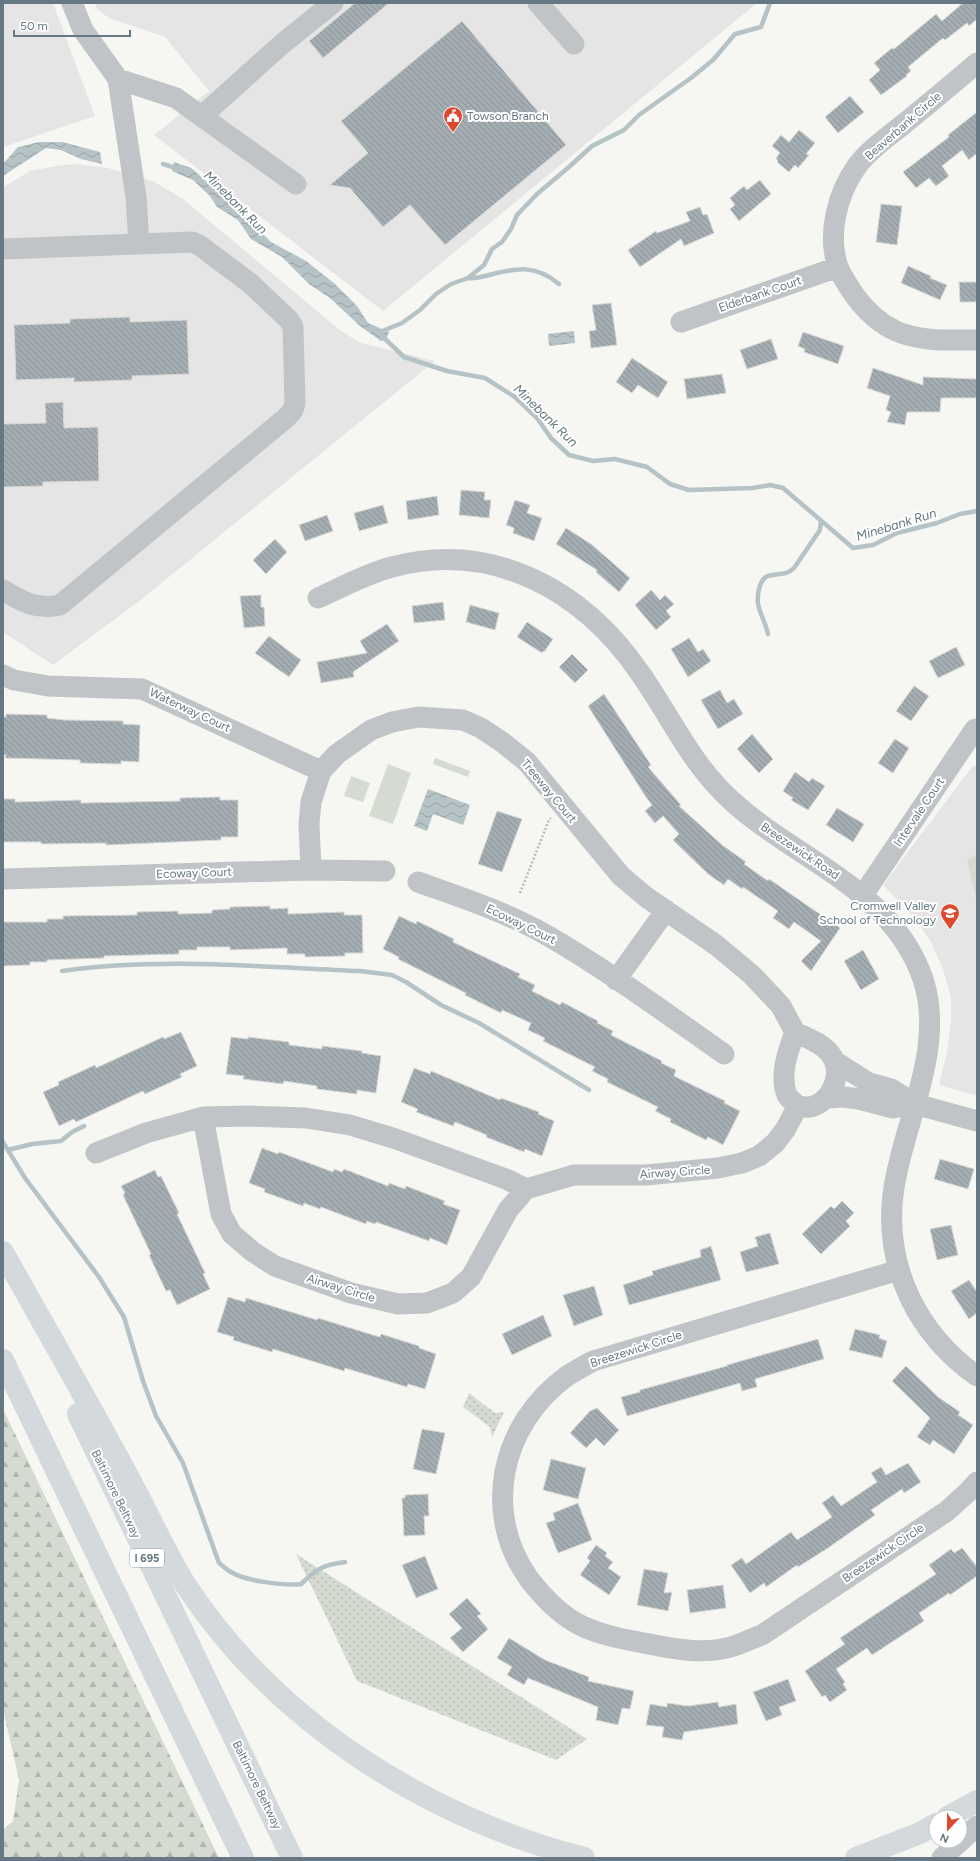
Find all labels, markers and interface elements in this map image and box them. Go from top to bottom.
scale bar [14,12,130,38]
text: 50 m [20,19,48,33]
street label: Beaverbank Circle [862,89,944,163]
public building icon: Towson Branch [442,105,464,133]
place label: Towson Branch [467,109,549,123]
water label: Minebank Run [201,168,270,237]
street label: Elderbank Court [717,273,804,315]
water label: Minebank Run [511,381,581,450]
water label: Minebank Run [854,505,938,544]
street label: Waterway Court [147,685,233,735]
street label: Treeway Court [518,756,580,826]
street label: Intervale Court [891,774,948,849]
street label: Breezewick Road [758,820,842,882]
street label: Ecoway Court [156,865,233,881]
place label: Cromwell Valley School of Technology [819,899,937,927]
street label: Ecoway Court [484,901,559,947]
school or university icon: Cromwell Valley School of Technology [939,902,961,930]
street label: Airway Circle [639,1163,711,1181]
street label: Airway Circle [305,1271,377,1305]
street label: Breezewick Circle [588,1327,684,1370]
street label: Baltimore Beltway [88,1447,144,1541]
street label: Breezewick Circle [840,1520,927,1585]
road number: I 695 [130,1549,164,1567]
street label: Baltimore Beltway [229,1738,285,1832]
north arrow [928,1809,968,1849]
text: N [938,1830,951,1845]

